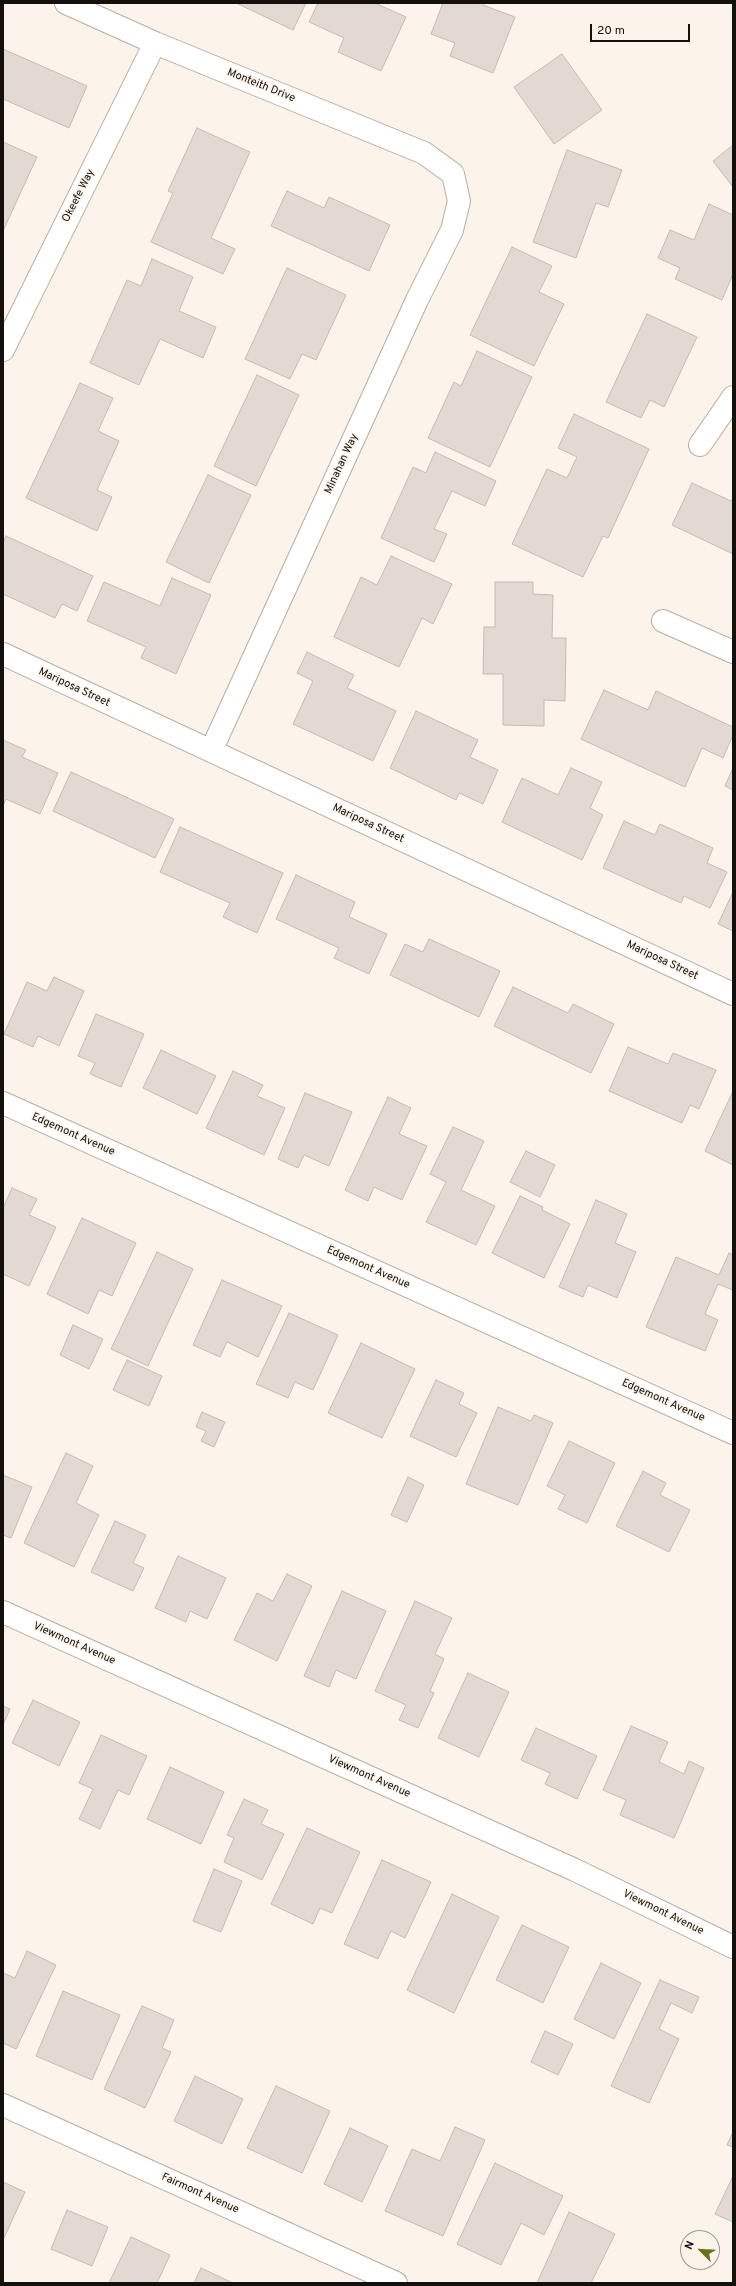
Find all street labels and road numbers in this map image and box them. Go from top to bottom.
street label: Monteith Drive [225,66,297,106]
street label: Okeefe Way [60,167,98,225]
street label: Minahan Way [322,432,362,496]
street label: Mariposa Street [36,666,112,710]
street label: Mariposa Street [330,802,406,846]
street label: Mariposa Street [624,939,700,983]
street label: Edgemont Avenue [29,1111,117,1159]
street label: Edgemont Avenue [324,1244,412,1292]
street label: Edgemont Avenue [619,1377,707,1425]
street label: Viewmont Avenue [31,1620,117,1668]
street label: Viewmont Avenue [326,1753,412,1801]
street label: Viewmont Avenue [620,1888,706,1938]
street label: Fairmont Avenue [159,2171,241,2217]

